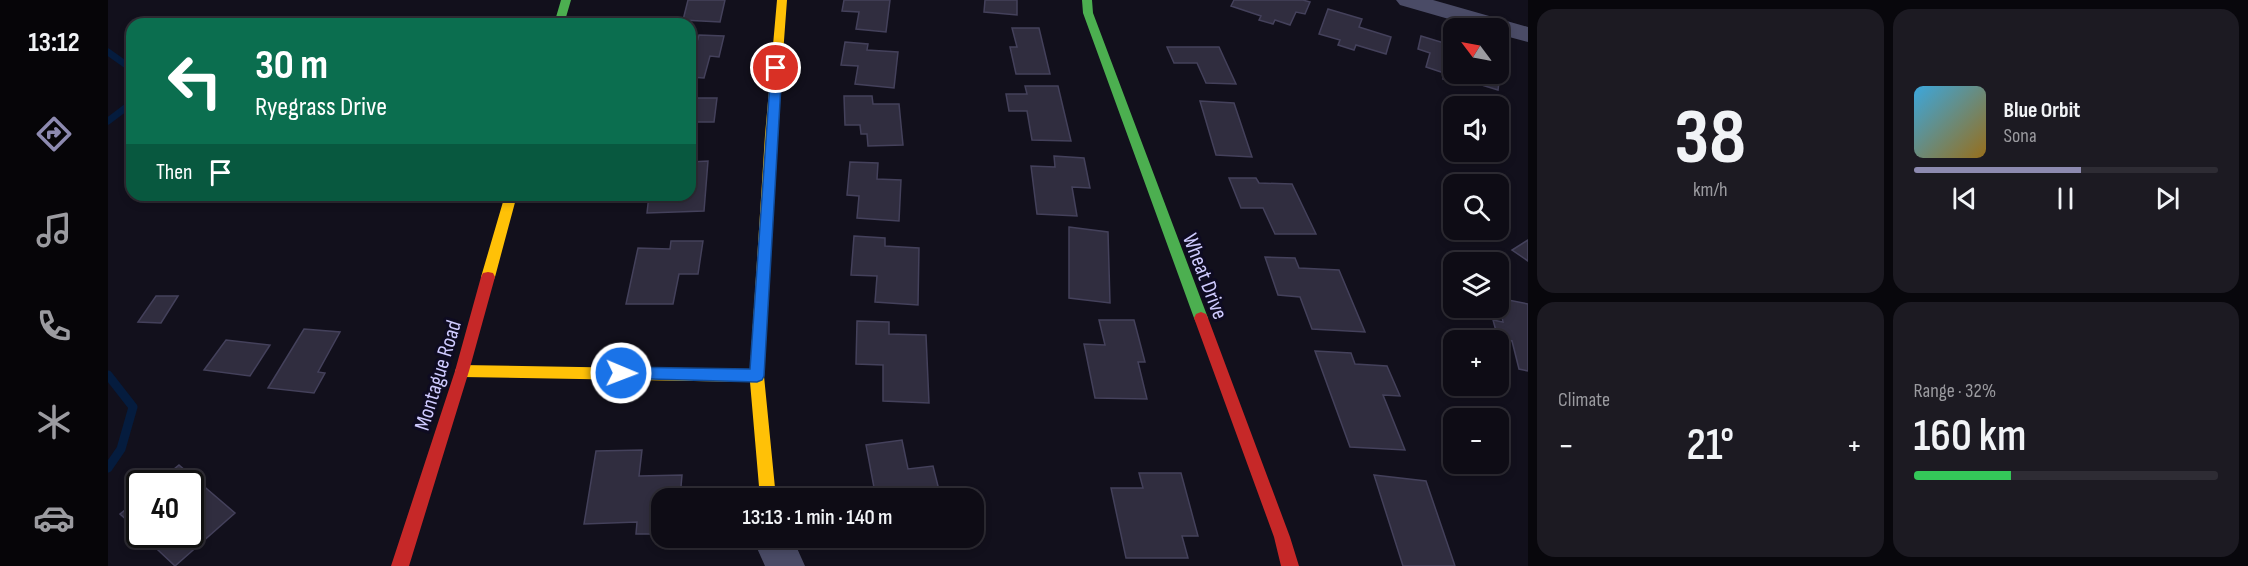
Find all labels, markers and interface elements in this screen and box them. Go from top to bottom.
north arrow [1443,18,1509,84]
map controls [1443,18,1509,474]
text: 13:12 [28,27,80,59]
text: 30 m [255,40,328,91]
icon: left [156,42,234,120]
pin [750,42,801,93]
icon: arrive [759,51,792,84]
text: Ryegrass Drive [255,91,387,123]
text: 38 [1674,92,1746,185]
button: sound [1443,96,1509,162]
text: Blue Orbit [2004,97,2080,124]
icon: directions [33,113,75,155]
text: Sona [2004,124,2037,148]
icon: arrive [204,156,237,189]
text: Then [156,159,192,186]
button: search [1443,174,1509,240]
text: km/h [1693,178,1728,202]
icon: previous [1948,182,1981,215]
icon: pause [2049,182,2082,215]
icon: next [2151,182,2184,215]
icon: music [33,209,75,251]
street label: Wheat Drive [1176,230,1233,323]
button: layers [1443,252,1509,318]
icon: phone [33,305,75,347]
street label: Montague Road [409,317,468,434]
button: + [1443,330,1509,396]
position arrow [589,341,653,405]
text: Range · 32% [1914,379,1996,403]
text: Climate [1558,388,1610,412]
icon: climate [33,401,75,443]
button: − [1443,408,1509,474]
text: 160 km [1914,409,2026,464]
text: 21° [1686,418,1734,473]
text: − [1558,426,1574,466]
text: + [1846,426,1863,466]
speed limit sign: 40 [126,470,204,548]
icon: car [33,497,75,539]
text: 13:13 · 1 min · 140 m [742,504,893,531]

